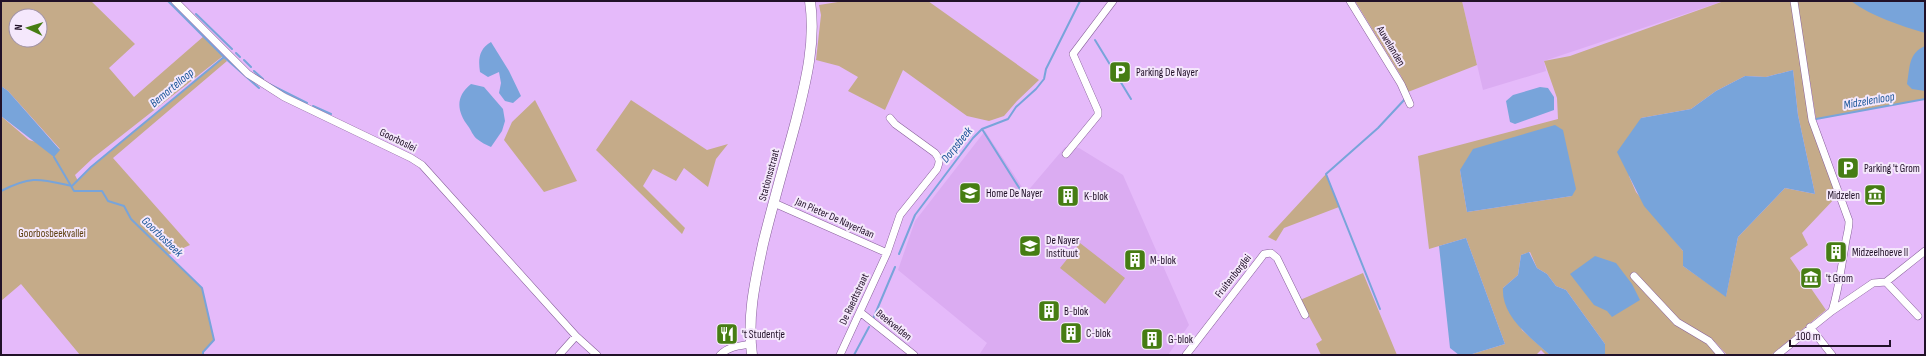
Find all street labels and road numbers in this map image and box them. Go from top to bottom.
street label: Auwelanden [1373,23,1408,69]
street label: Goorboslei [377,126,419,154]
street label: Stationsstraat [756,147,782,202]
street label: Jan Pieter De Nayerlaan [793,194,877,241]
street label: Fruitenborglei [1212,252,1254,300]
street label: De Raedtstraat [836,271,872,327]
street label: Beekvelden [873,307,915,344]

